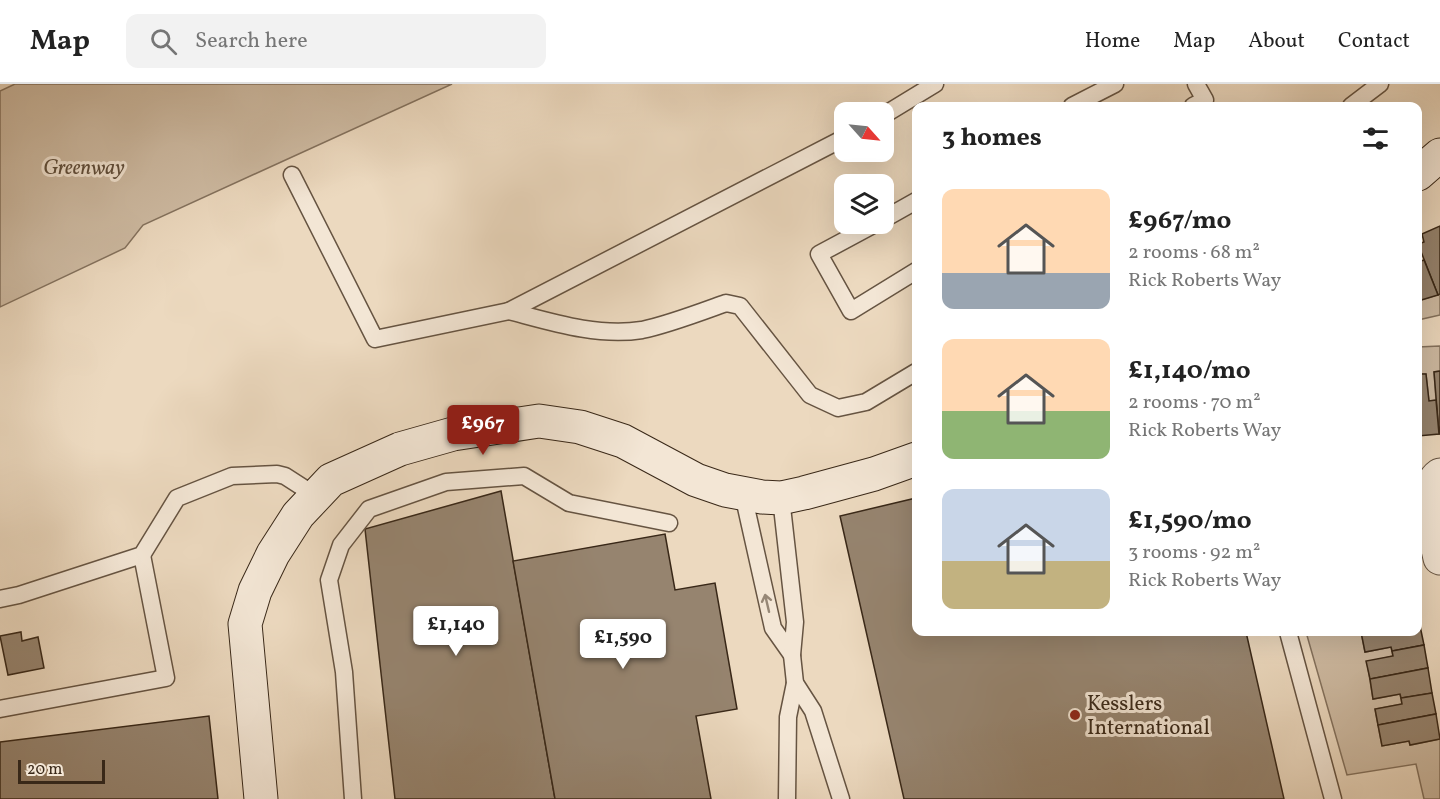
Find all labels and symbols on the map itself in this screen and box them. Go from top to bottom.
north arrow [834,102,894,162]
park label: Greenway [43,154,125,183]
pin: £967 [447,405,519,456]
one-way arrow [761,594,773,613]
pin: £1,140 [407,606,505,657]
pin: £1,590 [574,619,672,670]
place label: Kesslers International [1087,690,1210,743]
marker: Kesslers International [1068,708,1082,722]
scale bar [18,757,105,784]

